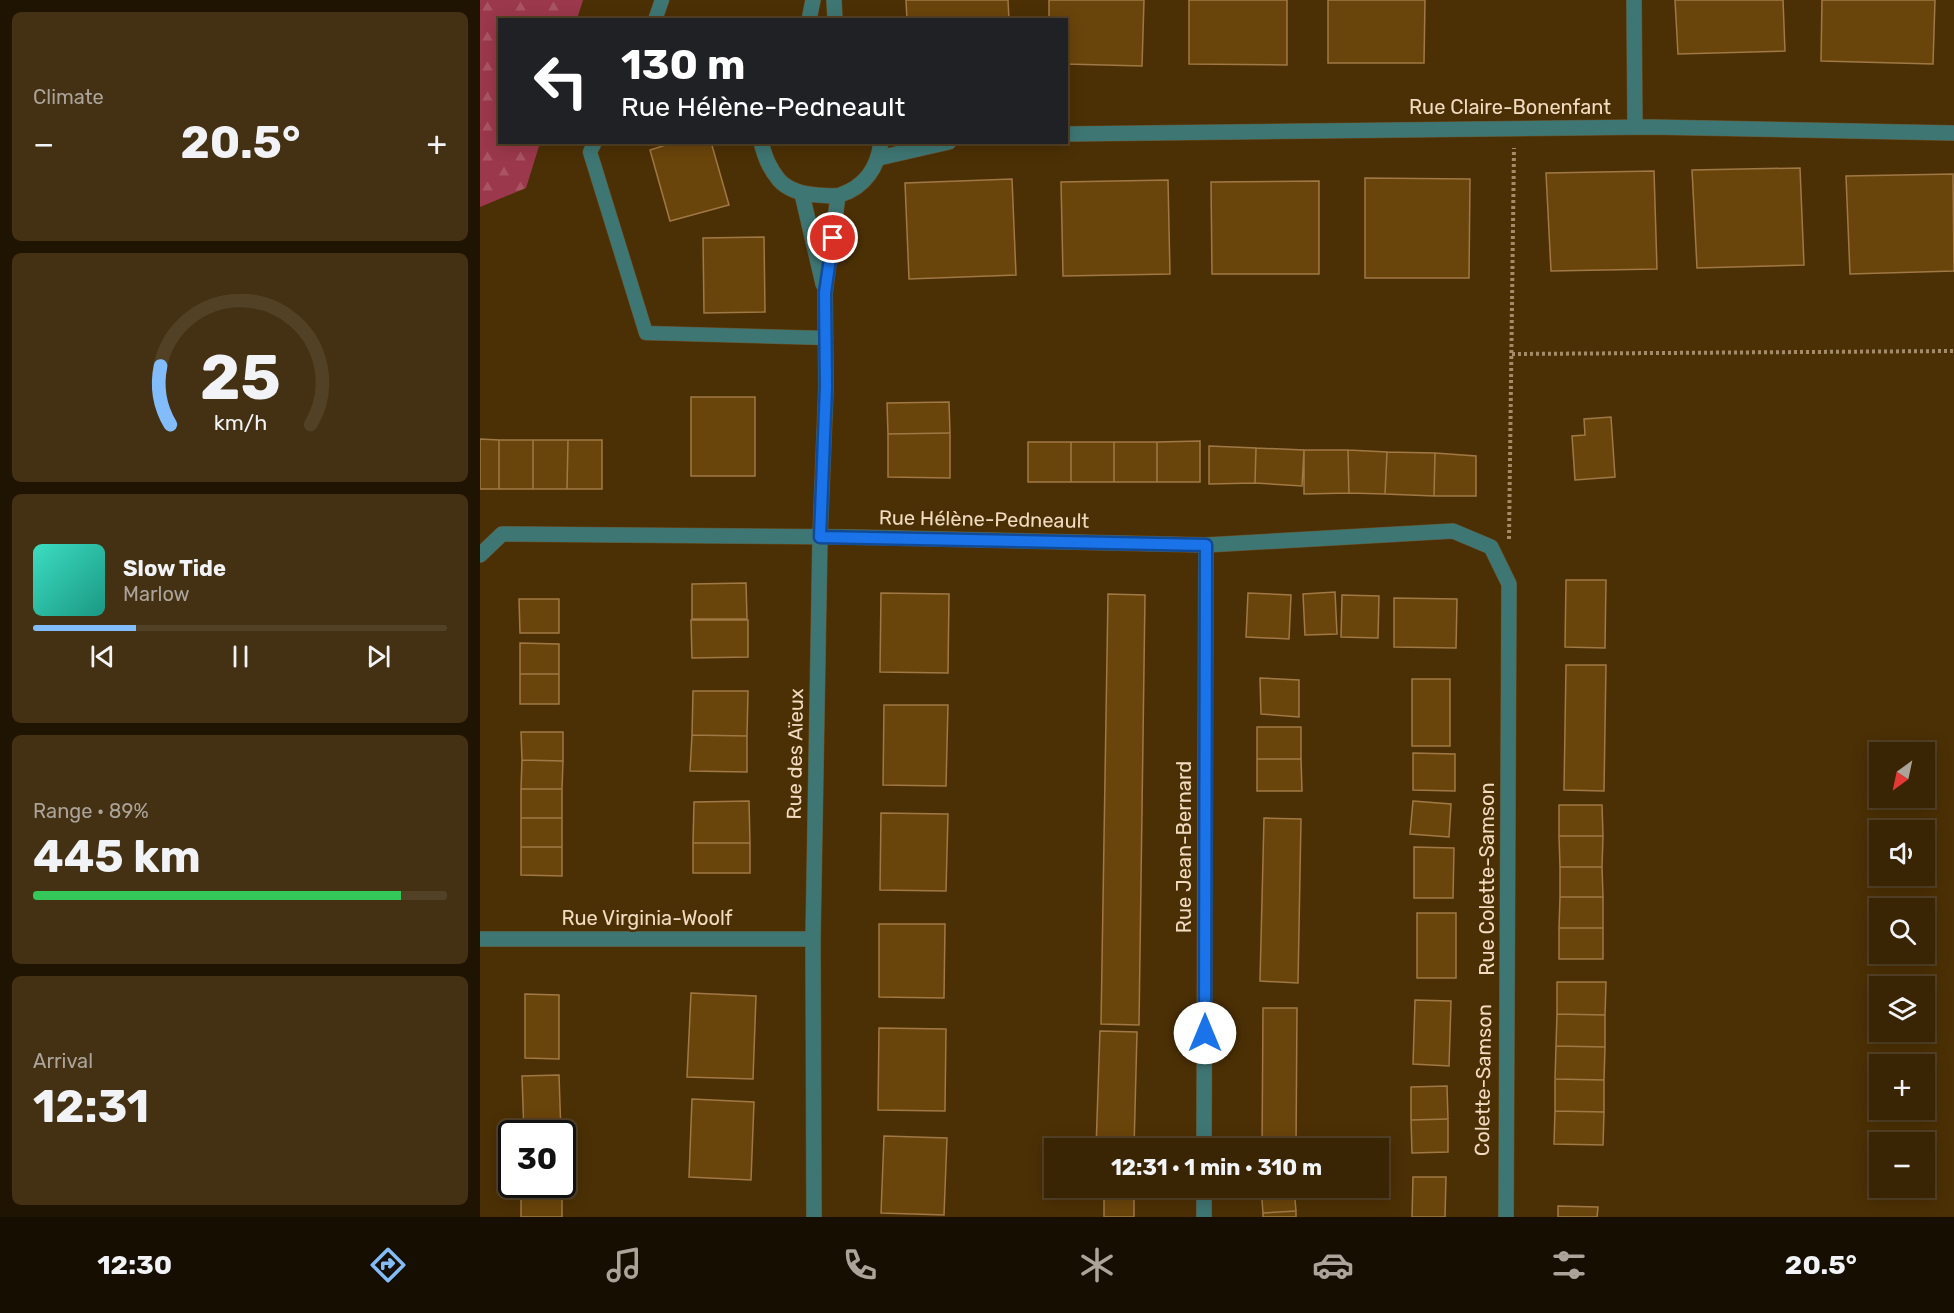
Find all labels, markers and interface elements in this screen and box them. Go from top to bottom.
text: 130 m [621,40,746,90]
icon: left [522,42,600,120]
text: Climate [33,85,104,109]
text: Rue Hélène-Pedneault [621,91,905,123]
street label: Rue Claire-Bonenfant [1409,95,1611,119]
text: 20.5° [181,116,300,169]
text: − [33,124,54,163]
text: + [426,124,447,163]
pin [807,212,858,263]
icon: arrive [816,221,849,254]
text: 25 [200,341,280,415]
text: km/h [213,410,267,435]
street label: Rue Hélène-Pedneault [879,505,1090,533]
text: Slow Tide [123,555,226,582]
text: Marlow [123,582,190,606]
icon: previous [86,640,119,673]
icon: pause [224,640,257,673]
icon: next [362,640,395,673]
street label: Rue des Aïeux [782,688,808,820]
north arrow [1869,742,1935,808]
map controls [1869,742,1935,1198]
street label: Rue Jean-Bernard [1172,761,1196,933]
street label: Rue Colette-Samson [1475,782,1499,976]
text: Range · 89% [33,799,149,823]
button: sound [1869,820,1935,886]
text: 445 km [33,830,201,883]
button: search [1869,898,1935,964]
street label: Rue Virginia-Woolf [561,906,733,930]
button: layers [1869,976,1935,1042]
position arrow [1173,1001,1237,1065]
street label: Colette-Samson [1470,1004,1496,1156]
text: Arrival [33,1049,93,1073]
button: + [1869,1054,1935,1120]
text: 12:31 [33,1080,149,1133]
speed limit sign: 30 [498,1120,576,1198]
button: − [1869,1132,1935,1198]
text: 12:31 · 1 min · 310 m [1111,1154,1322,1181]
icon: directions [367,1244,409,1286]
icon: music [603,1244,645,1286]
icon: phone [839,1244,881,1286]
icon: climate [1076,1244,1118,1286]
icon: car [1312,1244,1354,1286]
icon: filters [1548,1244,1590,1286]
text: 12:30 [97,1249,172,1281]
text: 20.5° [1785,1249,1857,1281]

